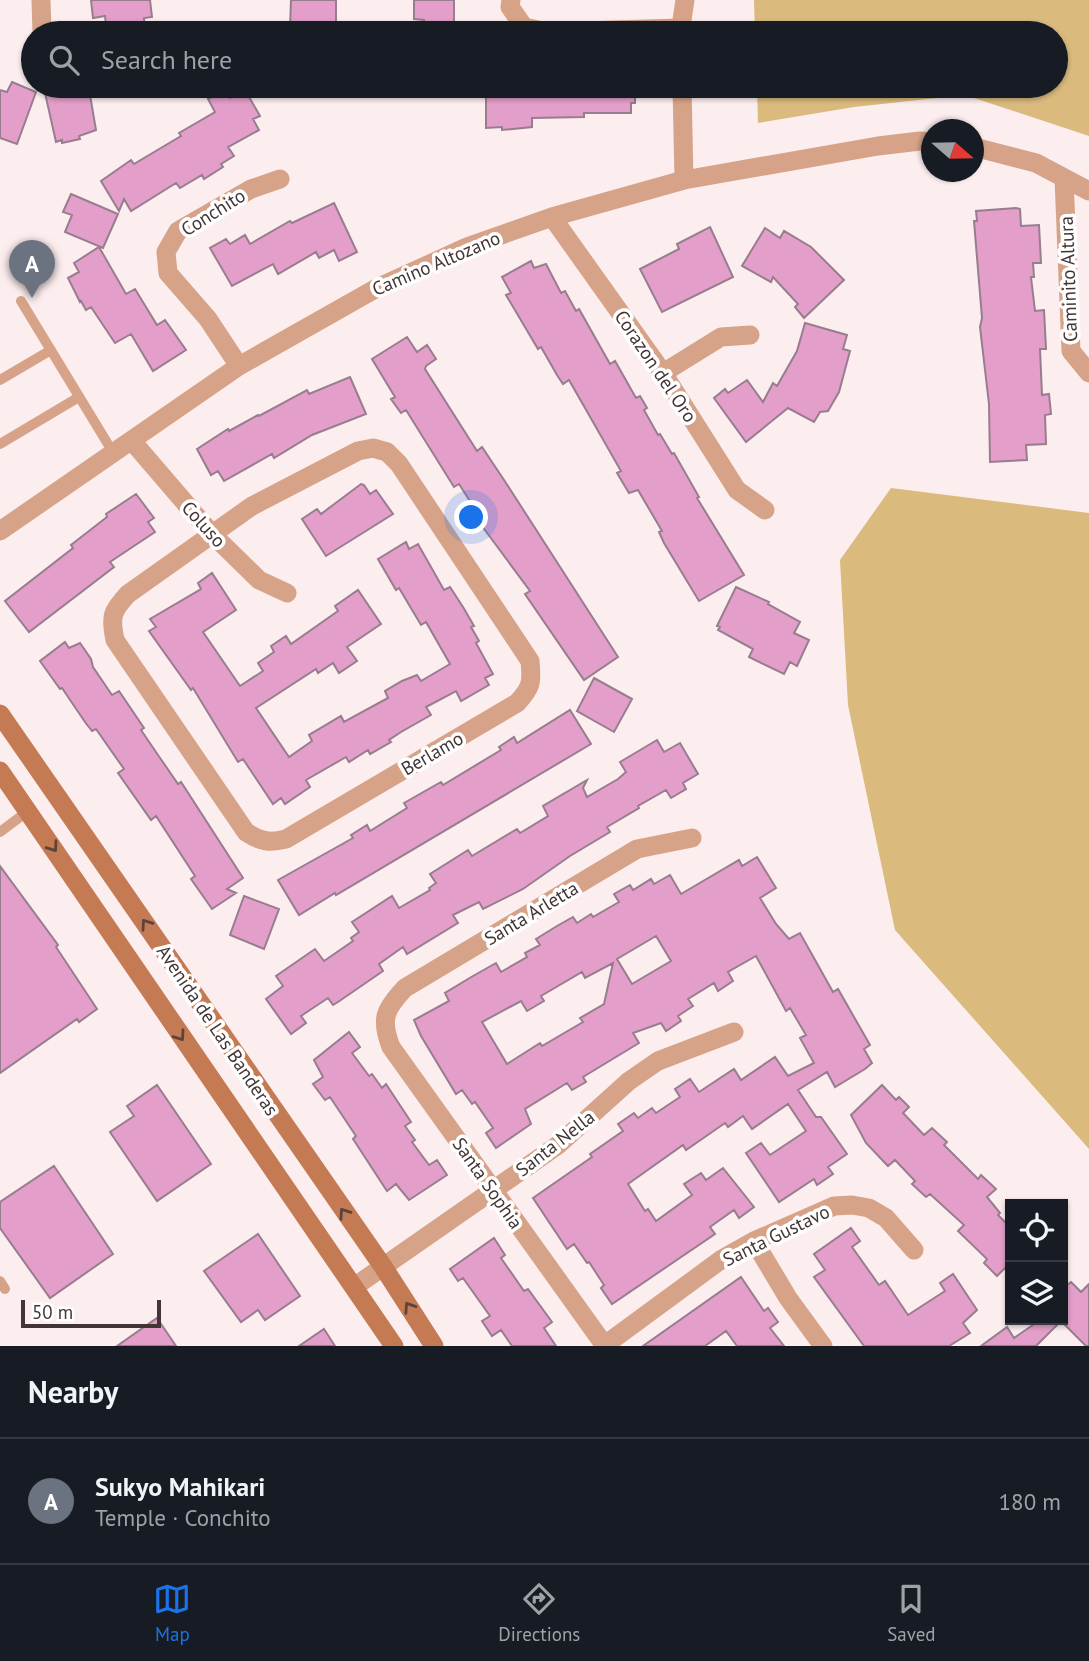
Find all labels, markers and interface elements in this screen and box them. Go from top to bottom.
search box [21,21,1068,98]
icon: search [45,41,83,79]
text: Search here [101,43,232,76]
north arrow [921,119,984,182]
street label: Conchito [176,183,250,241]
street label: Caminito Altura [1054,216,1082,342]
street label: Camino Altozano [368,225,504,301]
pin: A [9,240,55,298]
street label: Corazon del Oro [610,305,702,427]
street label: Coluso [177,496,231,552]
your location [454,500,488,534]
street label: Berlamo [397,726,467,780]
one-way arrow [45,839,57,852]
street label: Santa Arletta [480,876,582,950]
one-way arrow [142,919,154,932]
street label: Avenida de Las Banderas [152,940,284,1120]
one-way arrow [172,1028,184,1041]
street label: Santa Nella [511,1105,599,1181]
street label: Santa Sophia [448,1133,528,1233]
street label: Santa Gustavo [719,1199,833,1271]
map controls [1005,1199,1068,1325]
button: locate [1005,1199,1068,1262]
one-way arrow [340,1208,352,1221]
button: layers [1005,1262,1068,1325]
scale bar [21,1297,161,1329]
text: 50 m [32,1300,73,1324]
one-way arrow [405,1302,417,1315]
text: Nearby [28,1372,118,1411]
text: Sukyo Mahikari [95,1470,265,1503]
text: A [44,1487,58,1516]
text: 180 m [999,1487,1061,1516]
text: Temple · Conchito [95,1503,271,1532]
tab: Map [153,1580,191,1646]
tab: Directions [498,1580,580,1646]
tab: Saved [887,1580,936,1646]

